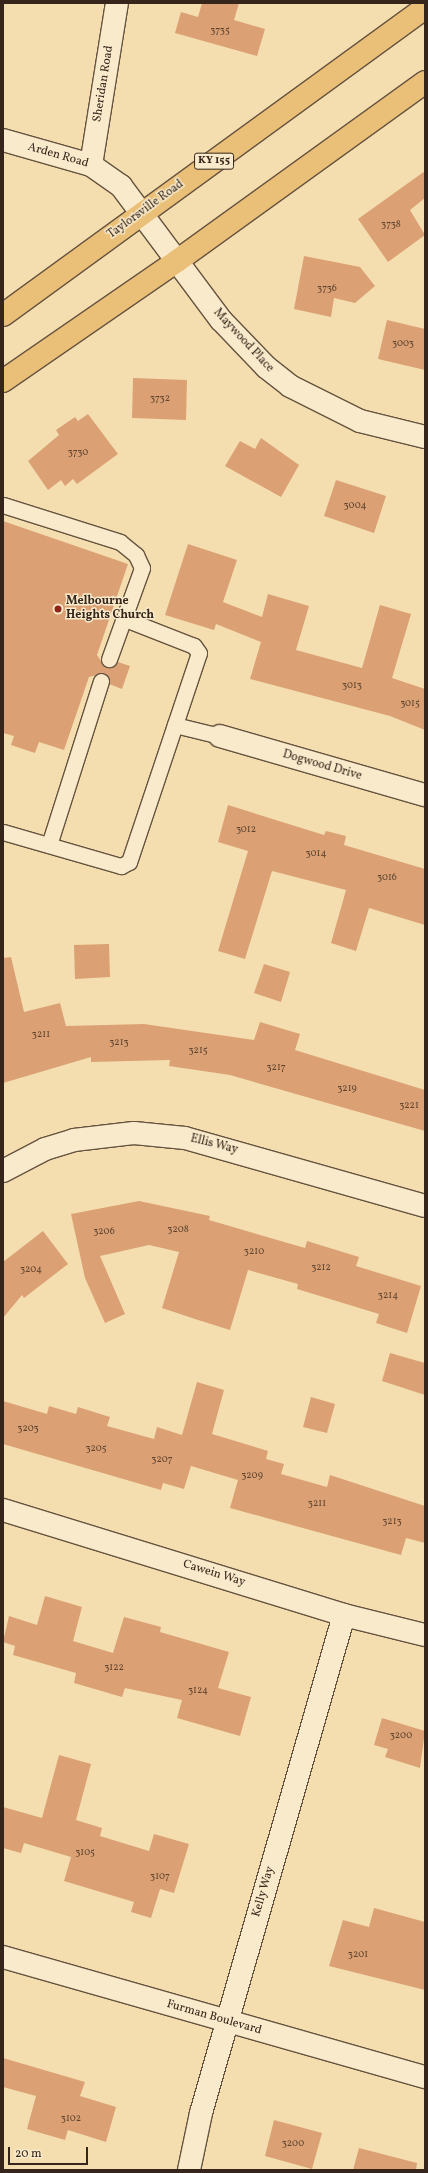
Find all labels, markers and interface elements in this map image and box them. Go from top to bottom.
house number: 3735 [210,25,230,37]
street label: Sheridan Road [91,45,117,123]
street label: Arden Road [26,140,90,172]
road number: KY 155 [193,152,235,170]
street label: Taylorsville Road [105,178,187,242]
house number: 3738 [381,219,401,231]
house number: 3736 [317,283,337,295]
street label: Maywood Place [210,306,276,376]
house number: 3003 [392,338,414,350]
house number: 3732 [150,393,170,405]
house number: 3730 [68,447,88,459]
house number: 3004 [344,500,366,512]
place label: Melbourne Heights Church [66,595,154,623]
marker: Melbourne Heights Church [53,604,63,614]
house number: 3013 [342,680,362,692]
house number: 3015 [400,698,420,710]
street label: Dogwood Drive [281,748,363,784]
house number: 3012 [236,824,256,836]
house number: 3014 [306,848,326,860]
house number: 3016 [377,872,397,884]
house number: 3211 [32,1029,50,1041]
house number: 3213 [109,1037,129,1049]
house number: 3215 [188,1045,208,1057]
house number: 3217 [266,1062,286,1074]
house number: 3219 [337,1083,357,1095]
house number: 3221 [399,1100,419,1112]
street label: Ellis Way [189,1132,239,1158]
house number: 3208 [167,1224,189,1236]
house number: 3206 [93,1226,115,1238]
house number: 3210 [244,1246,264,1258]
house number: 3212 [311,1262,331,1274]
house number: 3204 [20,1264,42,1276]
house number: 3214 [378,1290,398,1302]
house number: 3203 [17,1423,39,1435]
house number: 3205 [85,1443,107,1455]
house number: 3207 [151,1454,173,1466]
house number: 3209 [241,1470,263,1482]
house number: 3211 [308,1498,326,1510]
house number: 3213 [382,1516,402,1528]
street label: Cawein Way [181,1558,247,1590]
house number: 3122 [104,1662,124,1674]
house number: 3124 [188,1685,208,1697]
house number: 3200 [390,1730,412,1742]
house number: 3105 [75,1847,95,1859]
street label: Kelly Way [250,1865,278,1919]
house number: 3107 [150,1871,170,1883]
house number: 3201 [348,1949,368,1961]
street label: Furman Boulevard [165,1998,263,2038]
house number: 3102 [61,2113,81,2125]
house number: 3200 [282,2138,304,2150]
scale bar [10,2139,90,2165]
text: 20 m [15,2146,42,2162]

